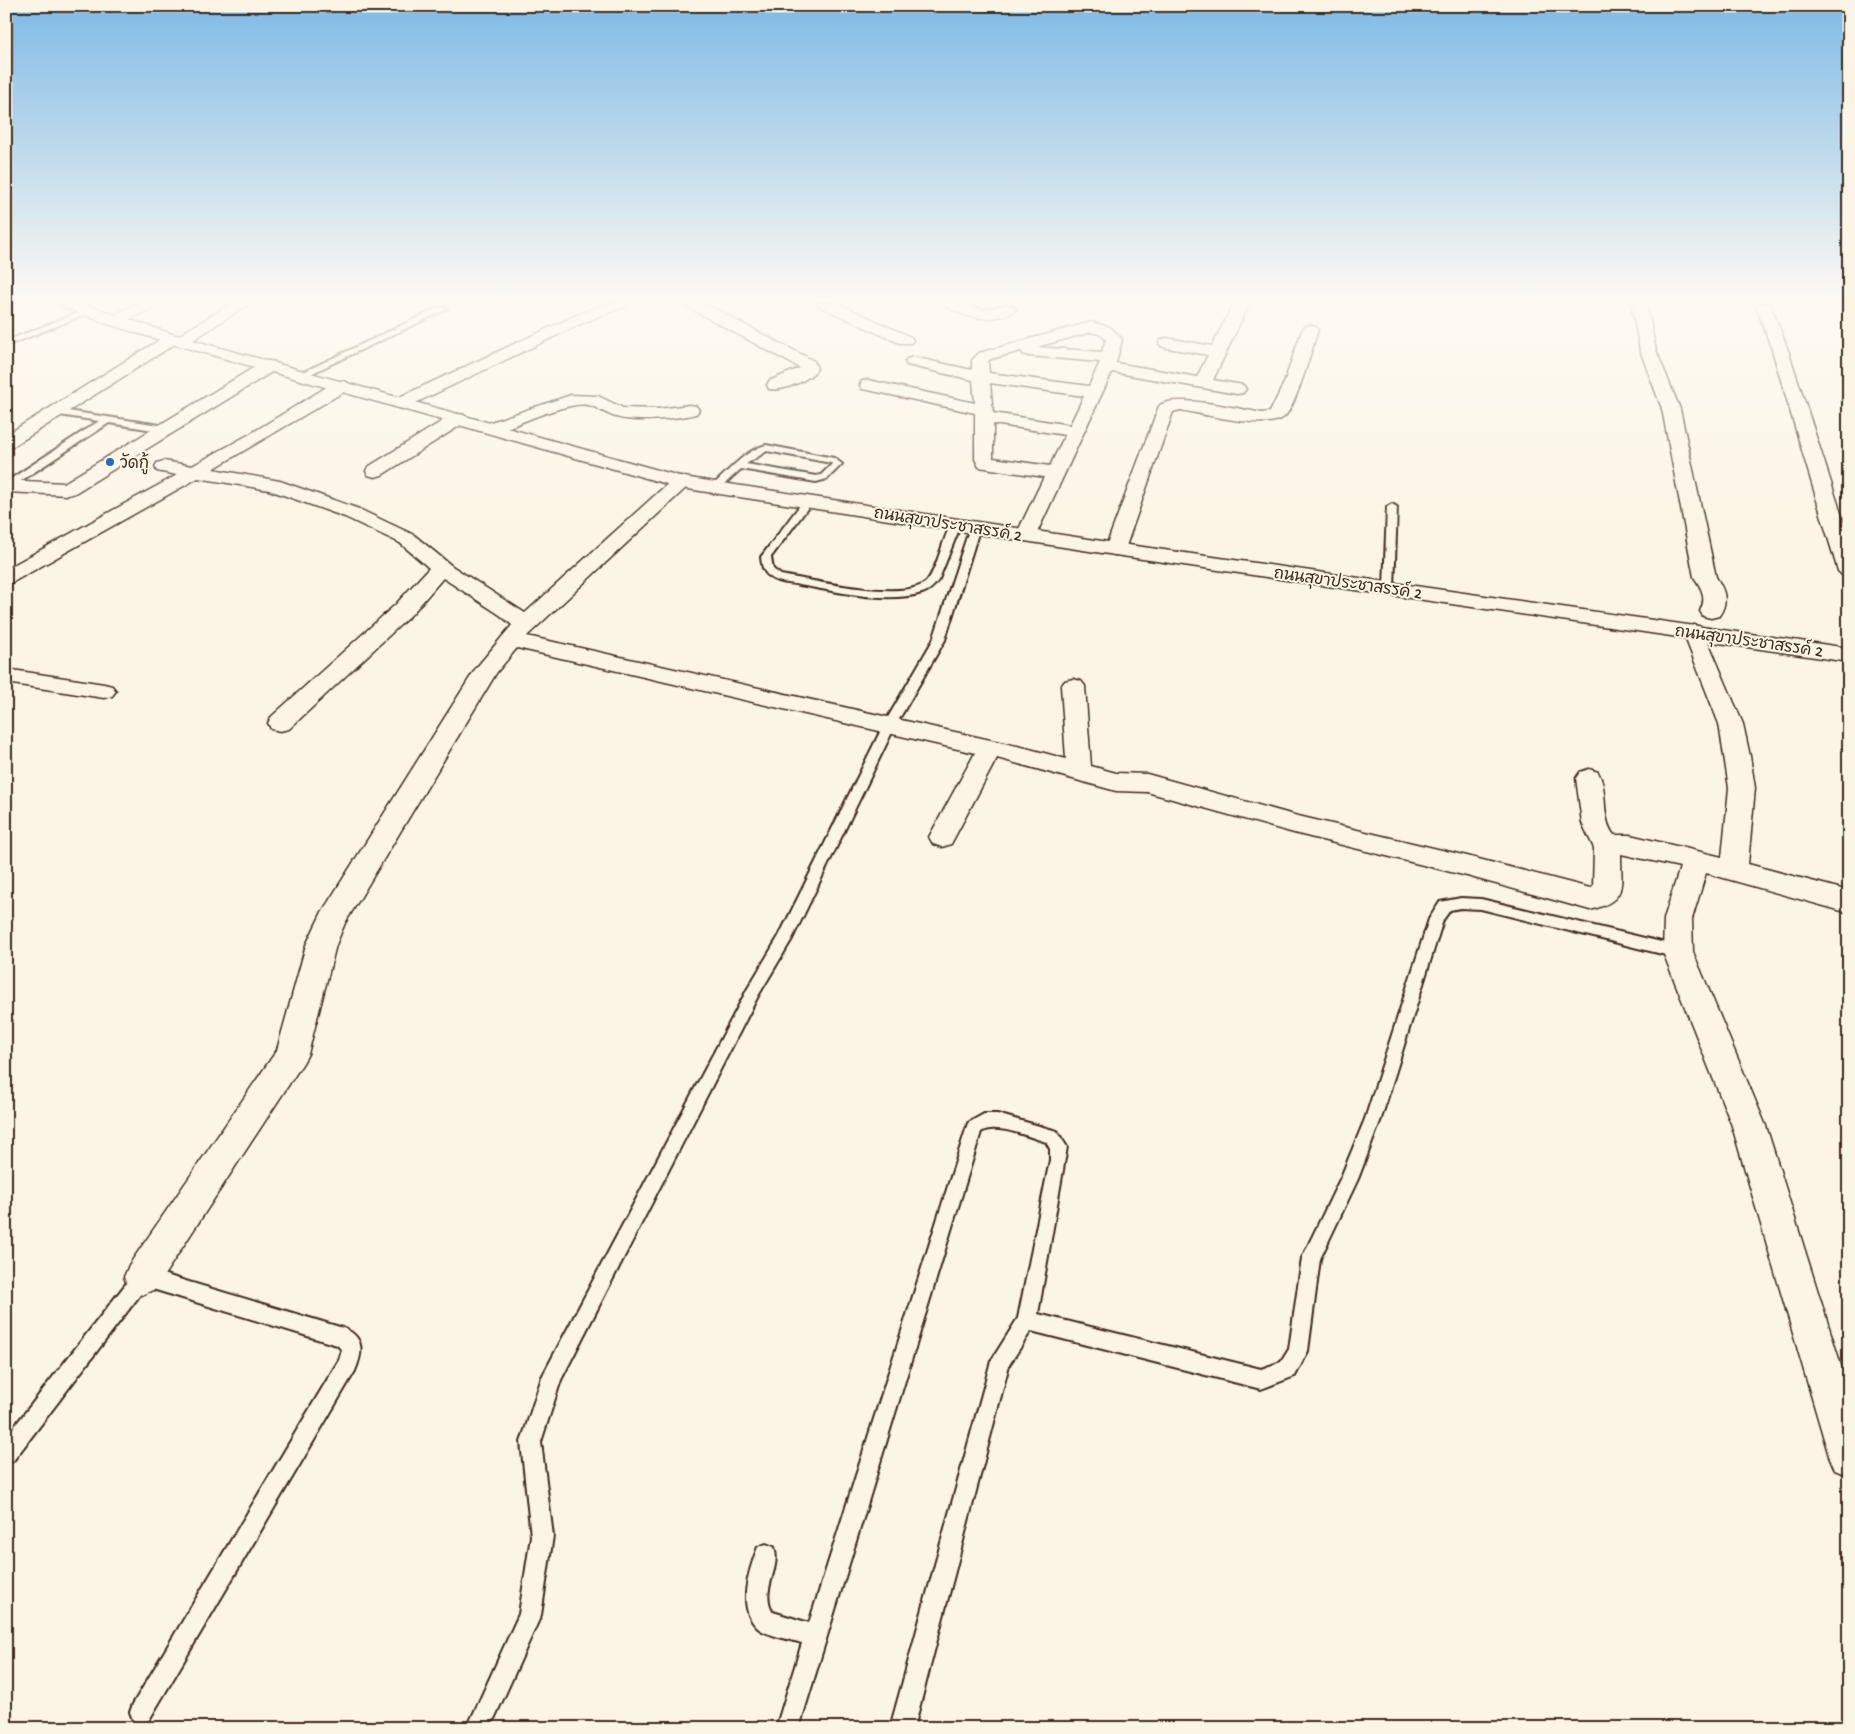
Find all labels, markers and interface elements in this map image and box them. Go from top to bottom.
place label: วัดกู้ [120,452,149,475]
marker: วัดกู้ [104,456,116,468]
street label: ถนนสุขาประชาสรรค์ 2 [872,500,1024,548]
street label: ถนนสุขาประชาสรรค์ 2 [1272,561,1424,605]
street label: ถนนสุขาประชาสรรค์ 2 [1673,619,1825,663]

